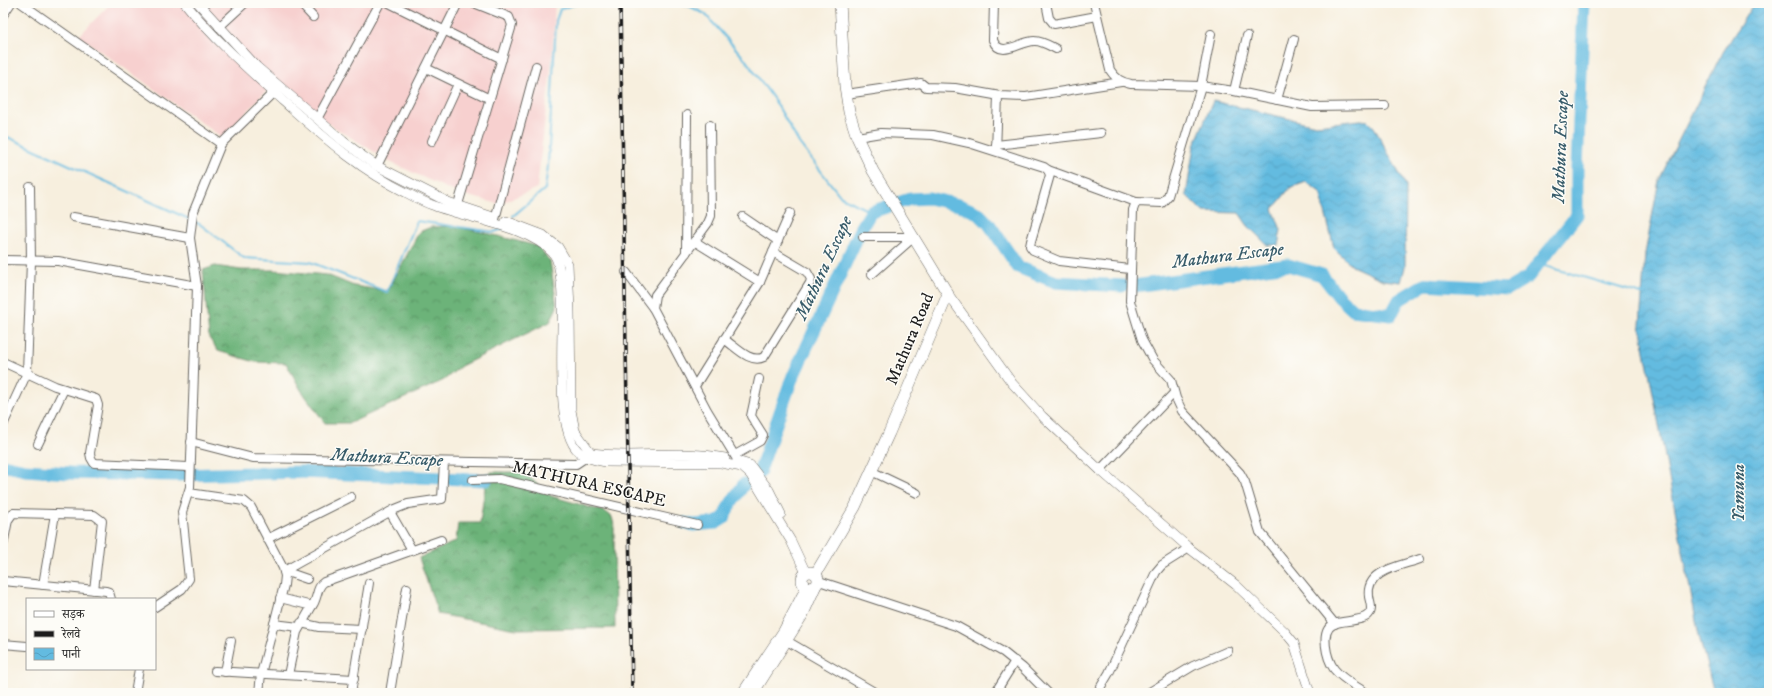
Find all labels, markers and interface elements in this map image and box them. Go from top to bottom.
water label: Mathura Escape [1548,90,1574,205]
water label: Mathura Escape [790,212,858,325]
water label: Mathura Escape [1169,238,1286,274]
street label: Mathura Road [881,289,939,388]
water label: Mathura Escape [329,444,444,472]
street label: MATHURA ESCAPE [510,456,668,512]
water label: Yamuna [1728,464,1750,522]
legend [26,598,156,670]
text: सड़क [61,607,86,622]
text: रेलवे [60,626,81,642]
text: पानी [61,646,81,662]

